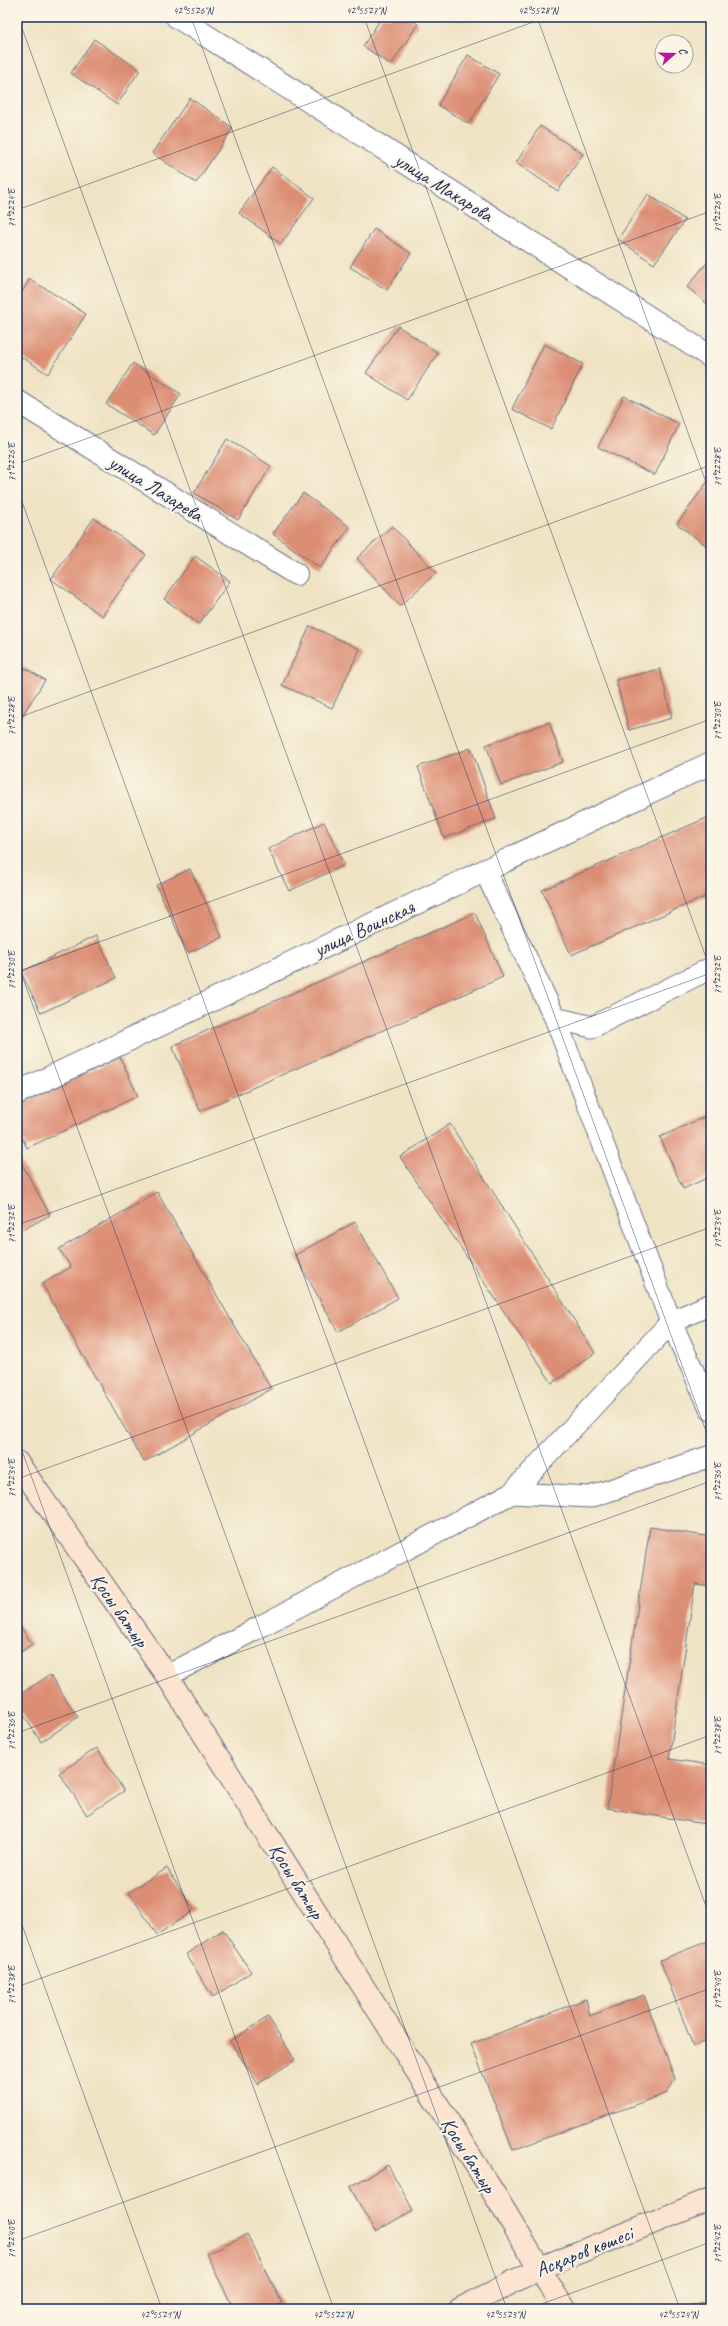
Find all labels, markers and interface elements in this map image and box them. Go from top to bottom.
text: 42°55'26"N [173,4,215,17]
text: 42°55'27"N [346,4,388,17]
text: 42°55'28"N [518,4,560,17]
north arrow [654,34,694,74]
text: С [676,46,691,57]
street label: улица Макарова [389,147,498,228]
text: 71°22'24"E [5,187,18,227]
text: 71°22'26"E [711,192,724,232]
text: 71°22'26"E [5,441,18,481]
text: 71°22'28"E [711,446,724,486]
street label: улица Лазарева [103,449,208,528]
text: 71°22'28"E [5,695,18,735]
text: 71°22'30"E [711,700,724,740]
street label: улица Воинская [309,894,419,963]
text: 71°22'30"E [5,949,18,989]
text: 71°22'32"E [711,954,724,994]
text: 71°22'32"E [5,1203,18,1243]
text: 71°22'34"E [711,1208,724,1248]
text: 71°22'34"E [5,1457,18,1497]
text: 71°22'36"E [711,1461,724,1501]
street label: Қосы батыр [85,1568,155,1653]
text: 71°22'36"E [5,1710,18,1750]
text: 71°22'38"E [711,1715,724,1755]
street label: Қосы батыр [263,1839,330,1925]
text: 71°22'38"E [5,1964,18,2004]
text: 71°22'40"E [711,1969,724,2009]
street label: Қосы батыр [435,2113,502,2199]
text: 71°22'40"E [5,2218,18,2258]
street label: Асқаров көшесі [532,2220,638,2282]
text: 71°22'42"E [711,2223,724,2263]
text: 42°55'21"N [140,2308,182,2321]
text: 42°55'22"N [313,2308,355,2321]
text: 42°55'23"N [485,2308,527,2321]
text: 42°55'24"N [658,2308,700,2321]

